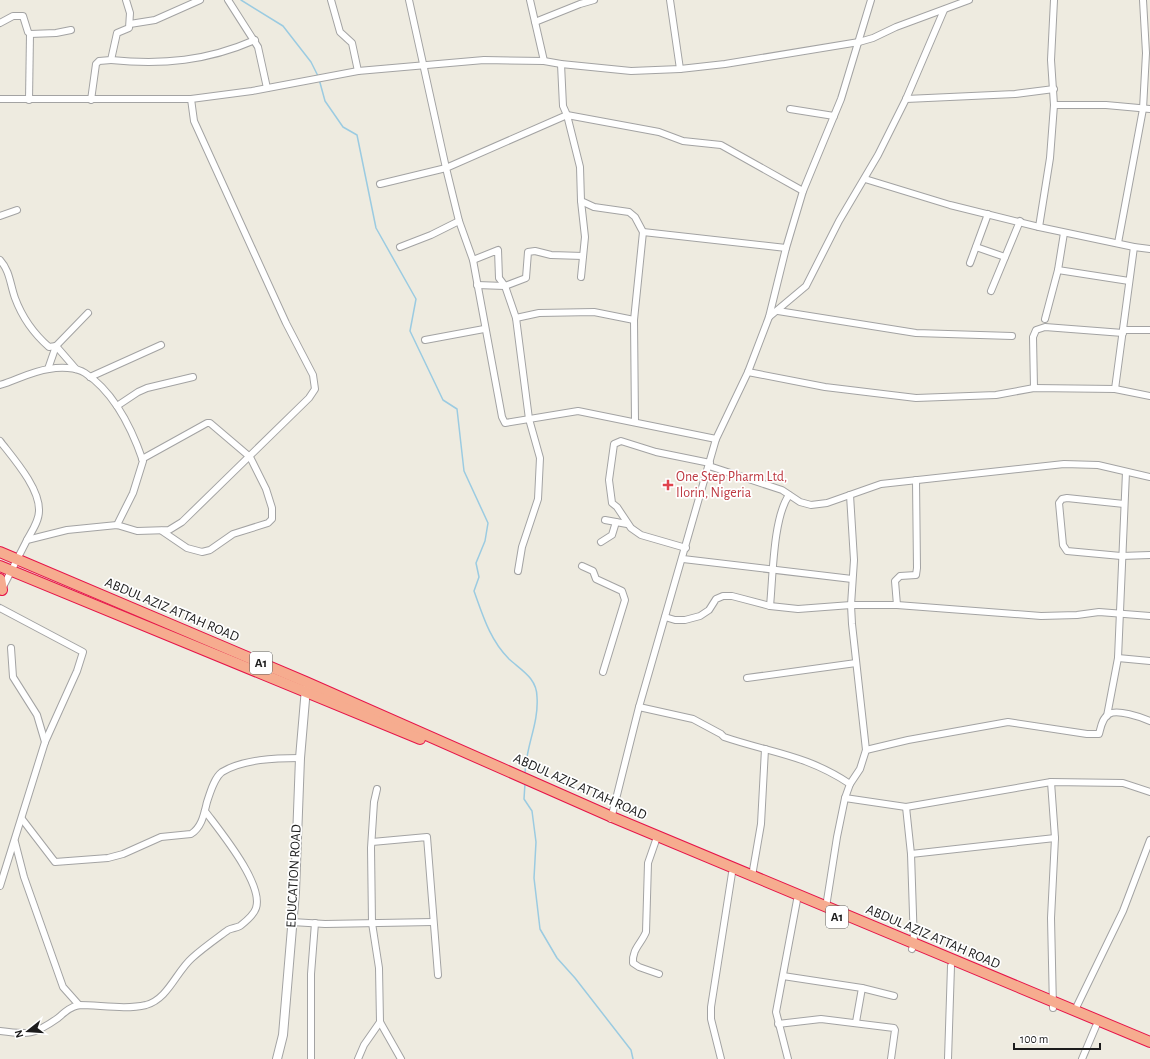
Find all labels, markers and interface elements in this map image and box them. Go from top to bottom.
place label: One Step Pharm Ltd, Ilorin, Nigeria [676,470,787,500]
marker: One Step Pharm Ltd, Ilorin, Nigeria [663,480,673,490]
street label: ABDUL AZIZ ATTAH ROAD [103,575,241,645]
road number: A1 [250,652,272,674]
street label: ABDUL AZIZ ATTAH ROAD [511,751,649,823]
street label: EDUCATION ROAD [284,824,304,928]
street label: ABDUL AZIZ ATTAH ROAD [864,902,1002,972]
road number: A1 [826,906,848,928]
north arrow [8,1011,48,1051]
scale bar [1014,1025,1100,1051]
text: N [13,1029,25,1039]
text: 100 m [1020,1033,1048,1045]

